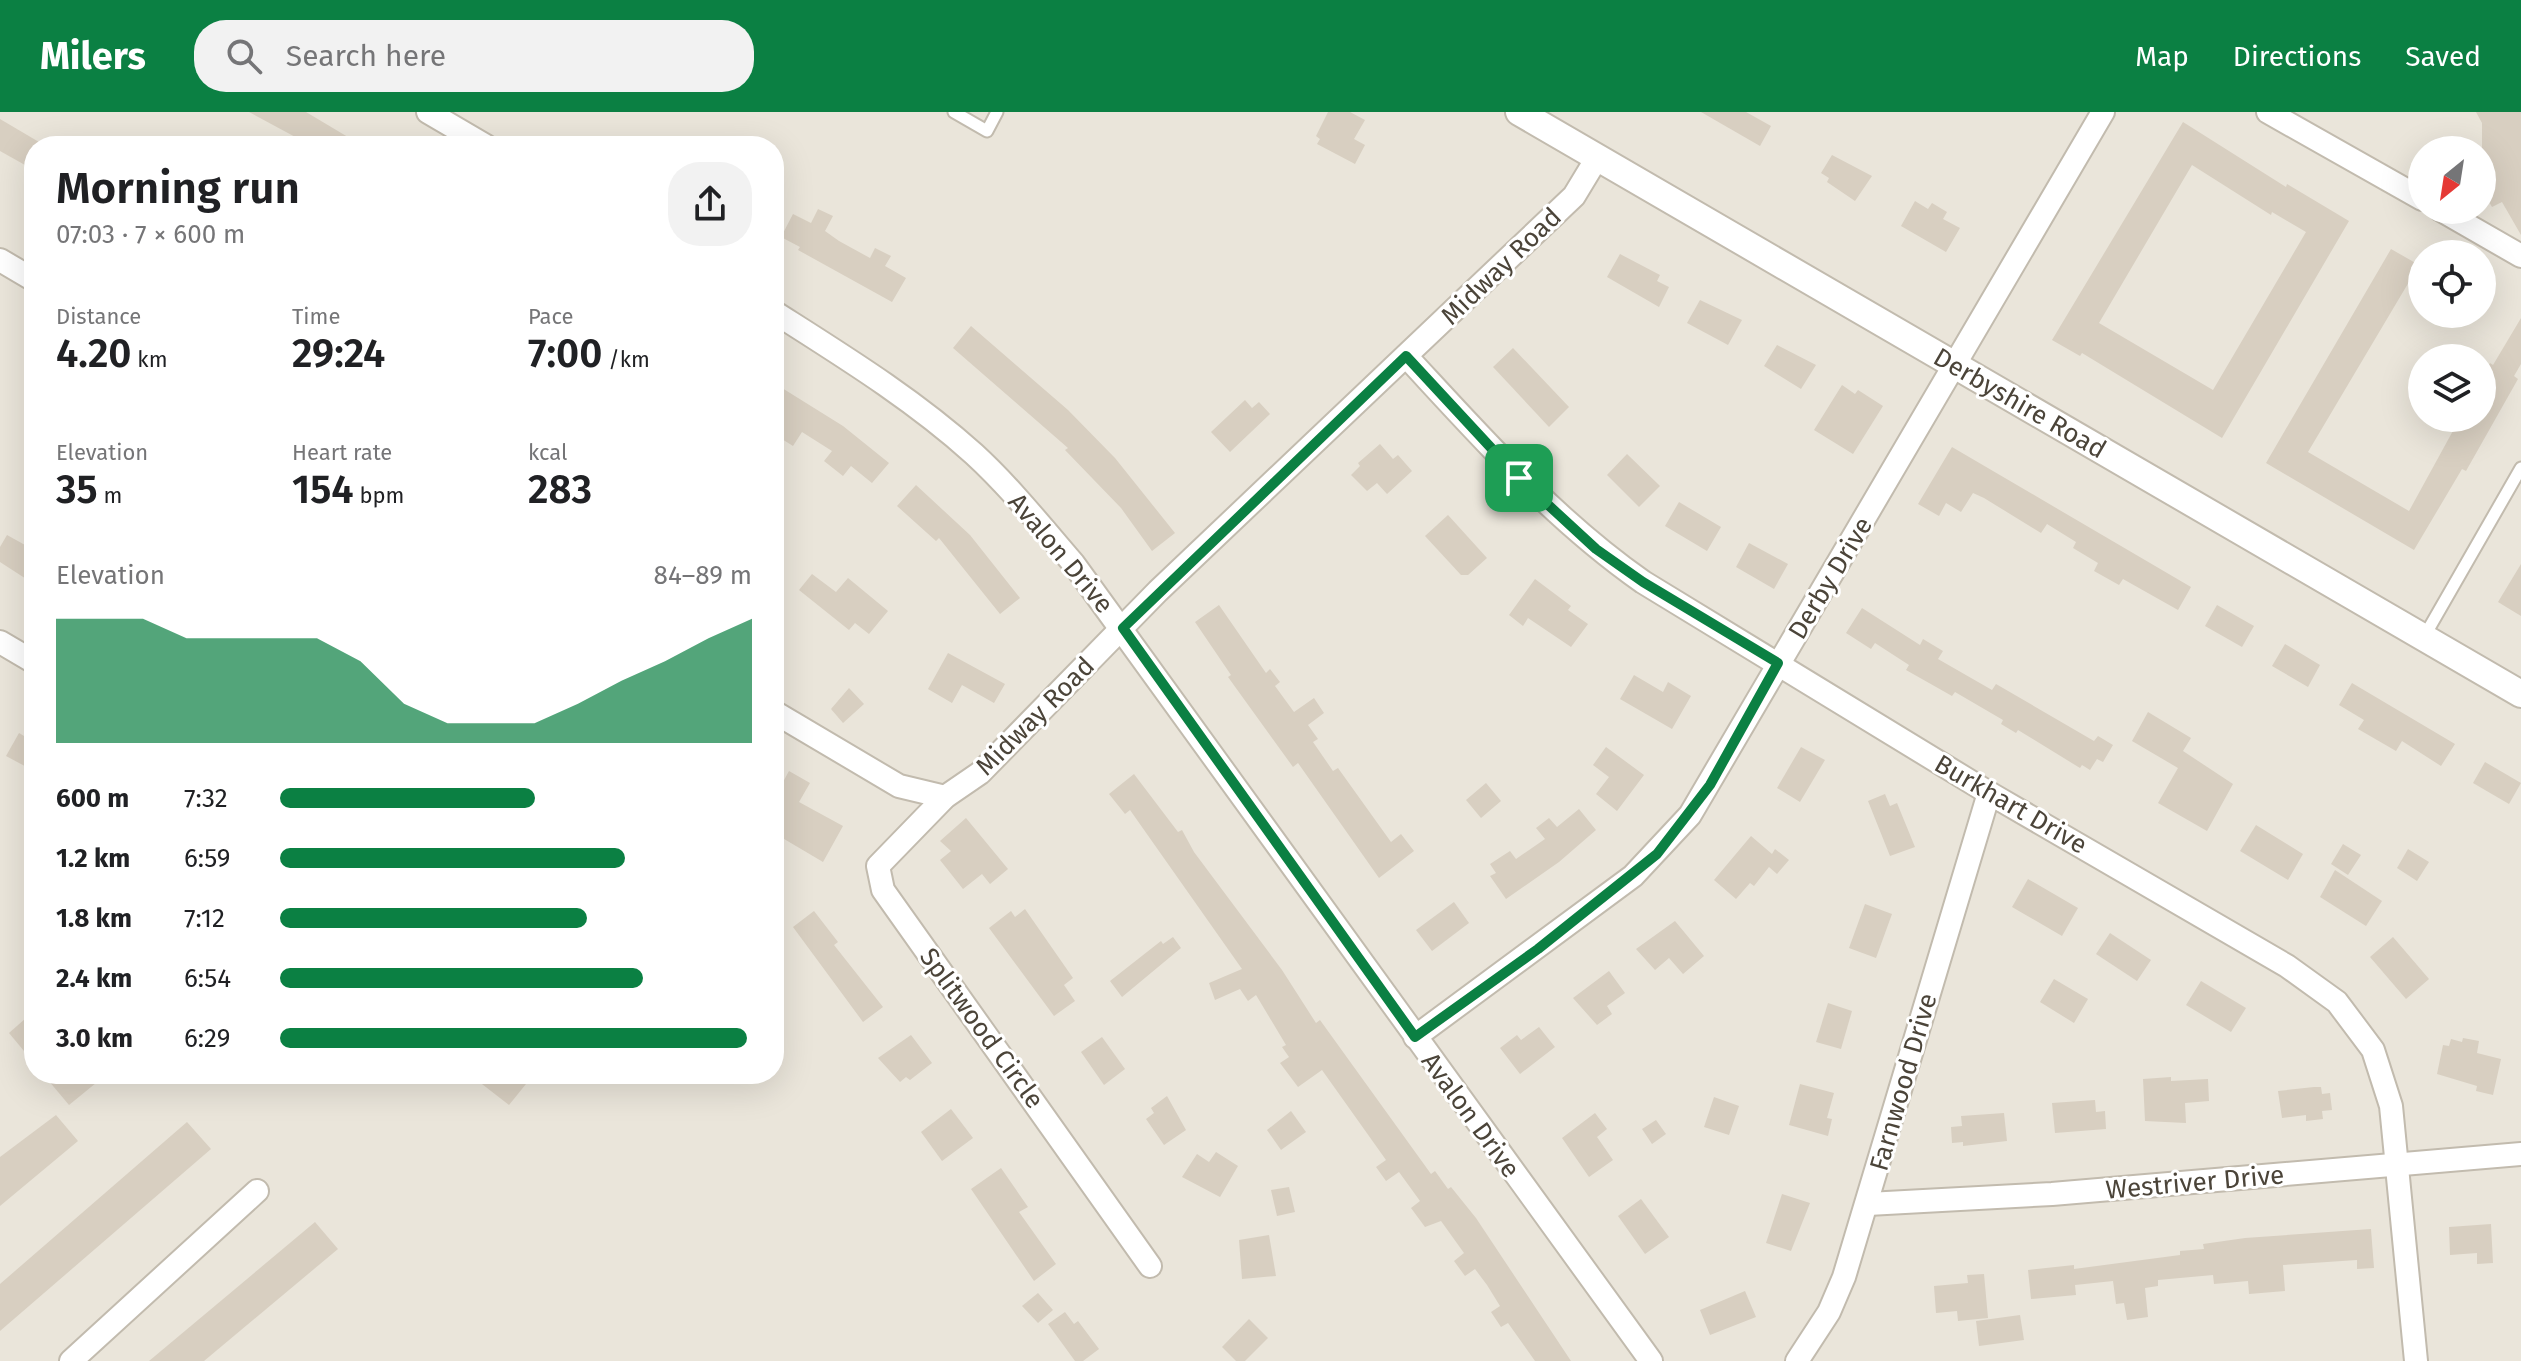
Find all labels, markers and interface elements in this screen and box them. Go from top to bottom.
search box [194,20,754,92]
text: Milers [40,33,146,79]
icon: search [222,34,266,78]
text: Search here [286,38,446,74]
text: Map [2135,40,2189,73]
text: Directions [2233,40,2361,73]
text: Saved [2405,40,2481,73]
north arrow [2408,136,2496,224]
map controls [2408,136,2496,432]
text: Morning run [56,162,300,215]
button: share [668,162,752,246]
street label: Midway Road [1435,201,1568,331]
text: 07:03 · 7 × 600 m [56,219,245,250]
button: locate [2408,240,2496,328]
text: Distance [56,303,141,330]
text: Time [292,303,340,330]
text: Pace [528,303,574,330]
text: 4.20 [56,330,132,378]
text: 29:24 [292,330,385,378]
text: 7:00 [528,330,602,378]
street label: Derbyshire Road [1928,342,2111,465]
button: layers [2408,344,2496,432]
text: km [132,346,167,373]
text: /km [602,346,650,373]
text: Elevation [56,439,148,466]
text: Heart rate [292,439,392,466]
text: kcal [528,439,568,466]
pin [1485,444,1553,512]
icon: arrive [1497,456,1541,500]
text: 35 [56,466,98,514]
text: 154 [292,466,354,514]
text: 283 [528,466,592,514]
text: m [98,482,122,509]
text: bpm [354,482,404,509]
street label: Avalon Drive [1002,487,1120,620]
street label: Derby Drive [1782,512,1879,645]
text: Elevation [56,560,165,591]
text: 84–89 m [654,560,752,591]
street label: Midway Road [970,651,1101,782]
street label: Burkhart Drive [1929,748,2093,861]
text: 600 m [56,783,129,814]
text: 7:32 [184,783,228,814]
text: 1.2 km [56,843,130,874]
text: 6:59 [184,843,231,874]
text: 1.8 km [56,903,132,934]
text: 7:12 [184,903,225,934]
street label: Splitwood Circle [913,942,1050,1115]
text: 2.4 km [56,963,132,994]
text: 6:54 [184,963,231,994]
street label: Farnwood Drive [1863,990,1944,1174]
text: 3.0 km [56,1023,133,1054]
text: 6:29 [184,1023,230,1054]
street label: Avalon Drive [1415,1047,1526,1184]
street label: Westriver Drive [2105,1159,2286,1206]

